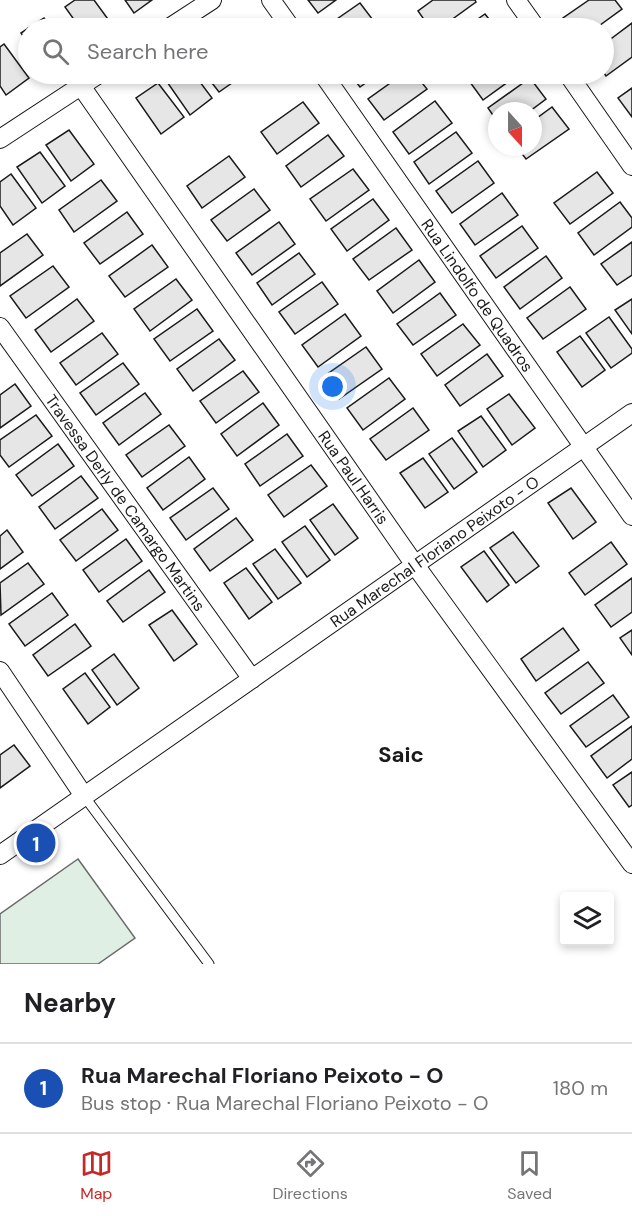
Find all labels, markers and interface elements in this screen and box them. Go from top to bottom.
search box [18,18,614,84]
icon: search [39,35,72,68]
text: Search here [87,37,208,66]
north arrow [488,102,542,156]
street label: Rua Lindolfo de Quadros [417,215,538,376]
your location [318,372,347,401]
street label: Travessa Derly de Camargo Martins [41,390,210,615]
street label: Rua Paul Harris [313,427,393,529]
street label: Rua Marechal Floriano Peixoto - O [326,471,543,632]
district label: Saic [378,740,424,769]
pin: 1 [16,820,56,866]
map controls [560,892,614,946]
button: layers [560,892,614,946]
text: Nearby [24,986,116,1020]
text: Rua Marechal Floriano Peixoto - O [81,1061,444,1090]
text: 1 [40,1075,47,1101]
text: 180 m [553,1075,608,1101]
text: Bus stop · Rua Marechal Floriano Peixoto - O [81,1090,489,1116]
tab: Map [80,1147,113,1204]
tab: Directions [272,1147,348,1204]
tab: Saved [507,1147,552,1204]

